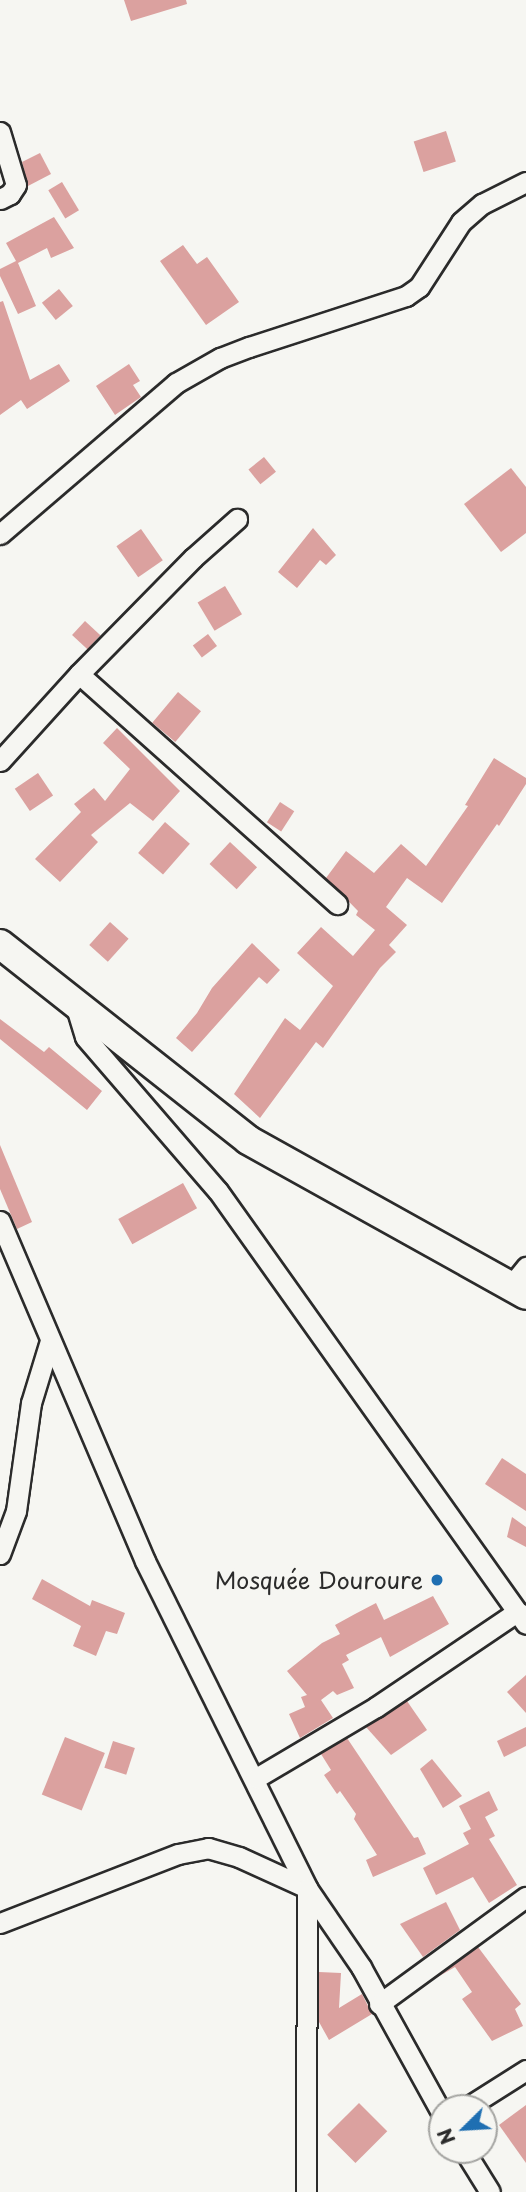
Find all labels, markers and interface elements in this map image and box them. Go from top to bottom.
place label: Mosquée Douroure [213,1566,423,1594]
marker: Mosquée Douroure [429,1572,445,1588]
north arrow [428,2094,498,2164]
text: N [430,2124,461,2149]

